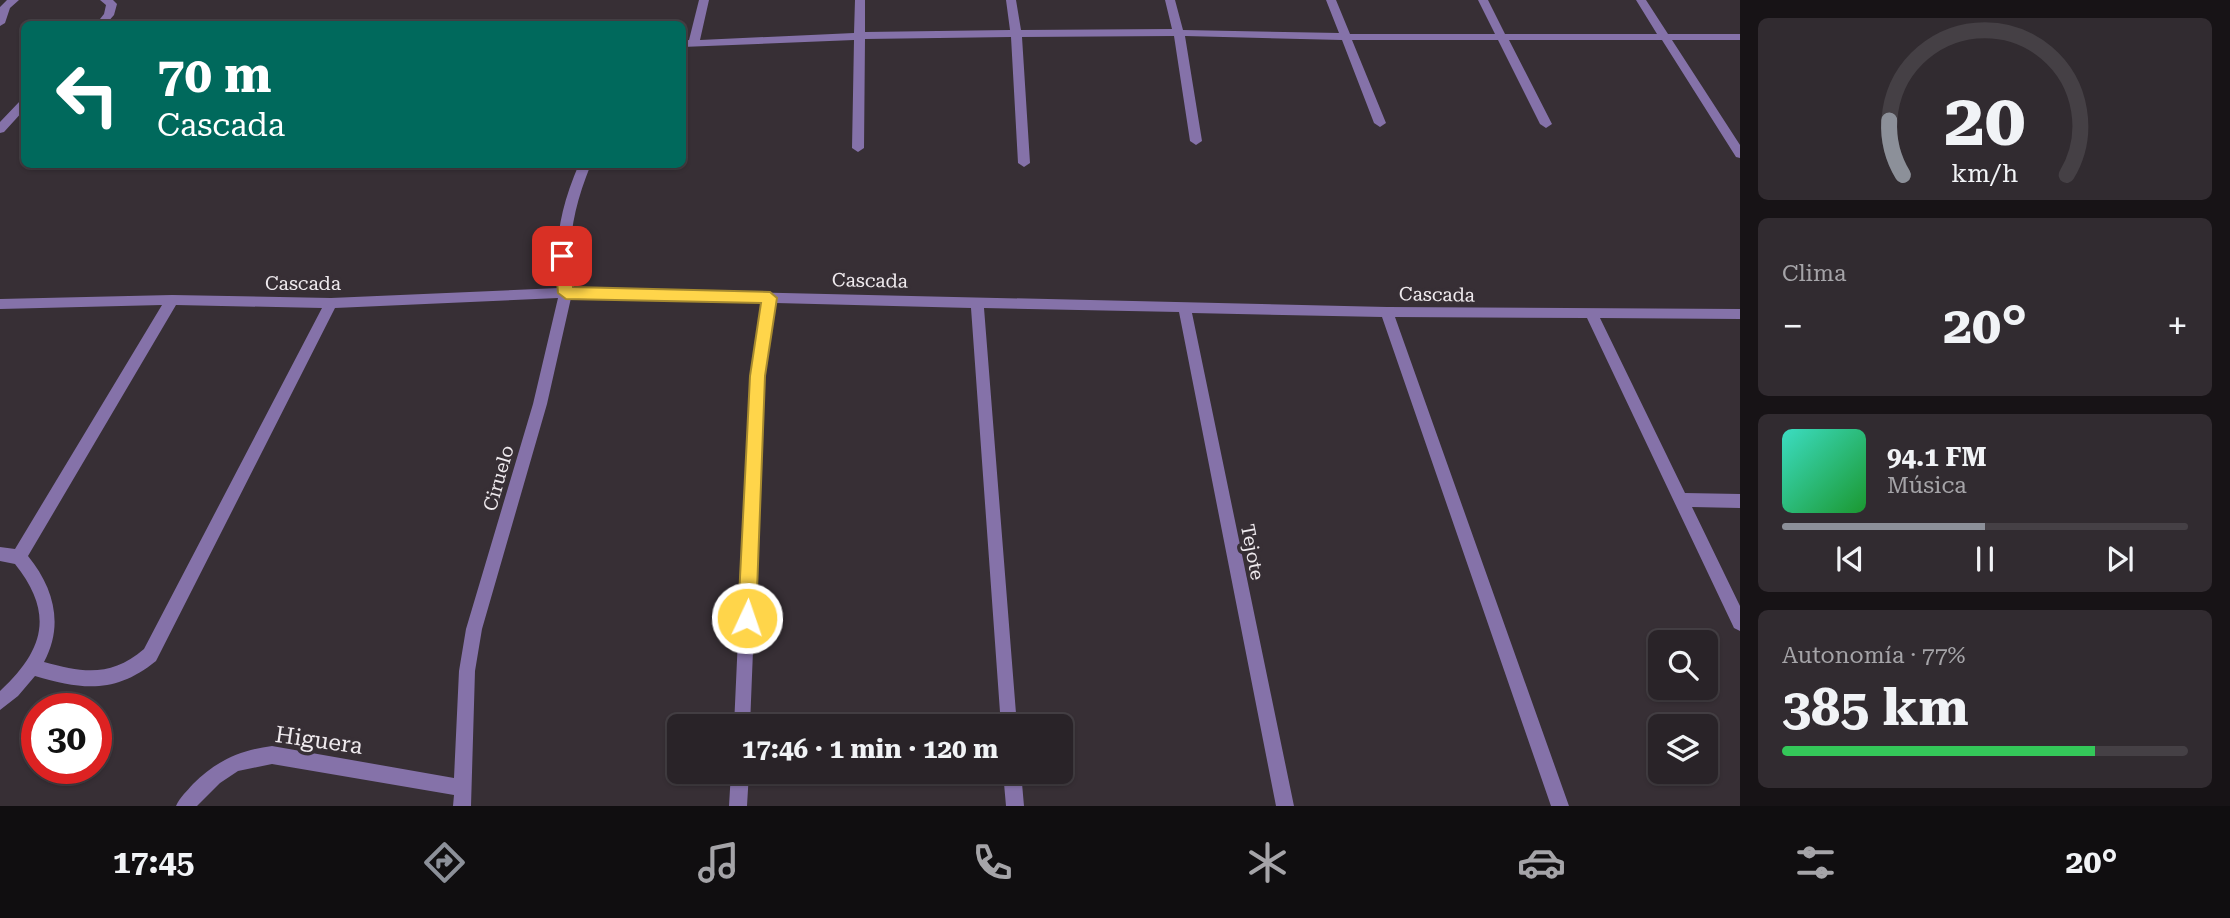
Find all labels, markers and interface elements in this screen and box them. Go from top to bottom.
text: 70 m [157,47,272,104]
icon: left [42,49,133,140]
text: 20 [1944,78,2026,163]
text: Cascada [157,106,285,144]
text: km/h [1952,159,2018,188]
pin [532,226,592,286]
icon: arrive [543,237,581,275]
text: Clima [1782,260,1846,287]
street label: Cascada [832,268,909,293]
street label: Cascada [265,272,342,295]
street label: Cascada [1399,282,1476,307]
text: 20° [1943,295,2027,356]
text: − [1782,304,1803,348]
text: + [2167,304,2188,348]
text: 94.1 FM [1887,442,1987,472]
street label: Ciruelo [478,443,519,514]
text: Música [1887,472,1967,499]
street label: Tejote [1236,522,1269,582]
icon: previous [1831,540,1869,578]
icon: pause [1966,540,2004,578]
icon: next [2101,540,2139,578]
position arrow [710,581,784,655]
map controls [1648,630,1718,784]
button: search [1648,630,1718,700]
text: Autonomía · 77% [1782,642,1966,669]
text: 385 km [1782,677,1969,738]
speed limit sign: 30 [21,693,112,784]
button: layers [1648,714,1718,784]
street label: Higuera [273,721,365,760]
text: 17:46 · 1 min · 120 m [742,734,998,764]
icon: directions [420,838,469,887]
icon: music [694,838,743,887]
icon: phone [968,838,1017,887]
icon: climate [1243,838,1292,887]
icon: car [1517,838,1566,887]
icon: filters [1791,838,1840,887]
text: 17:45 [113,843,194,881]
text: 20° [2066,843,2117,881]

